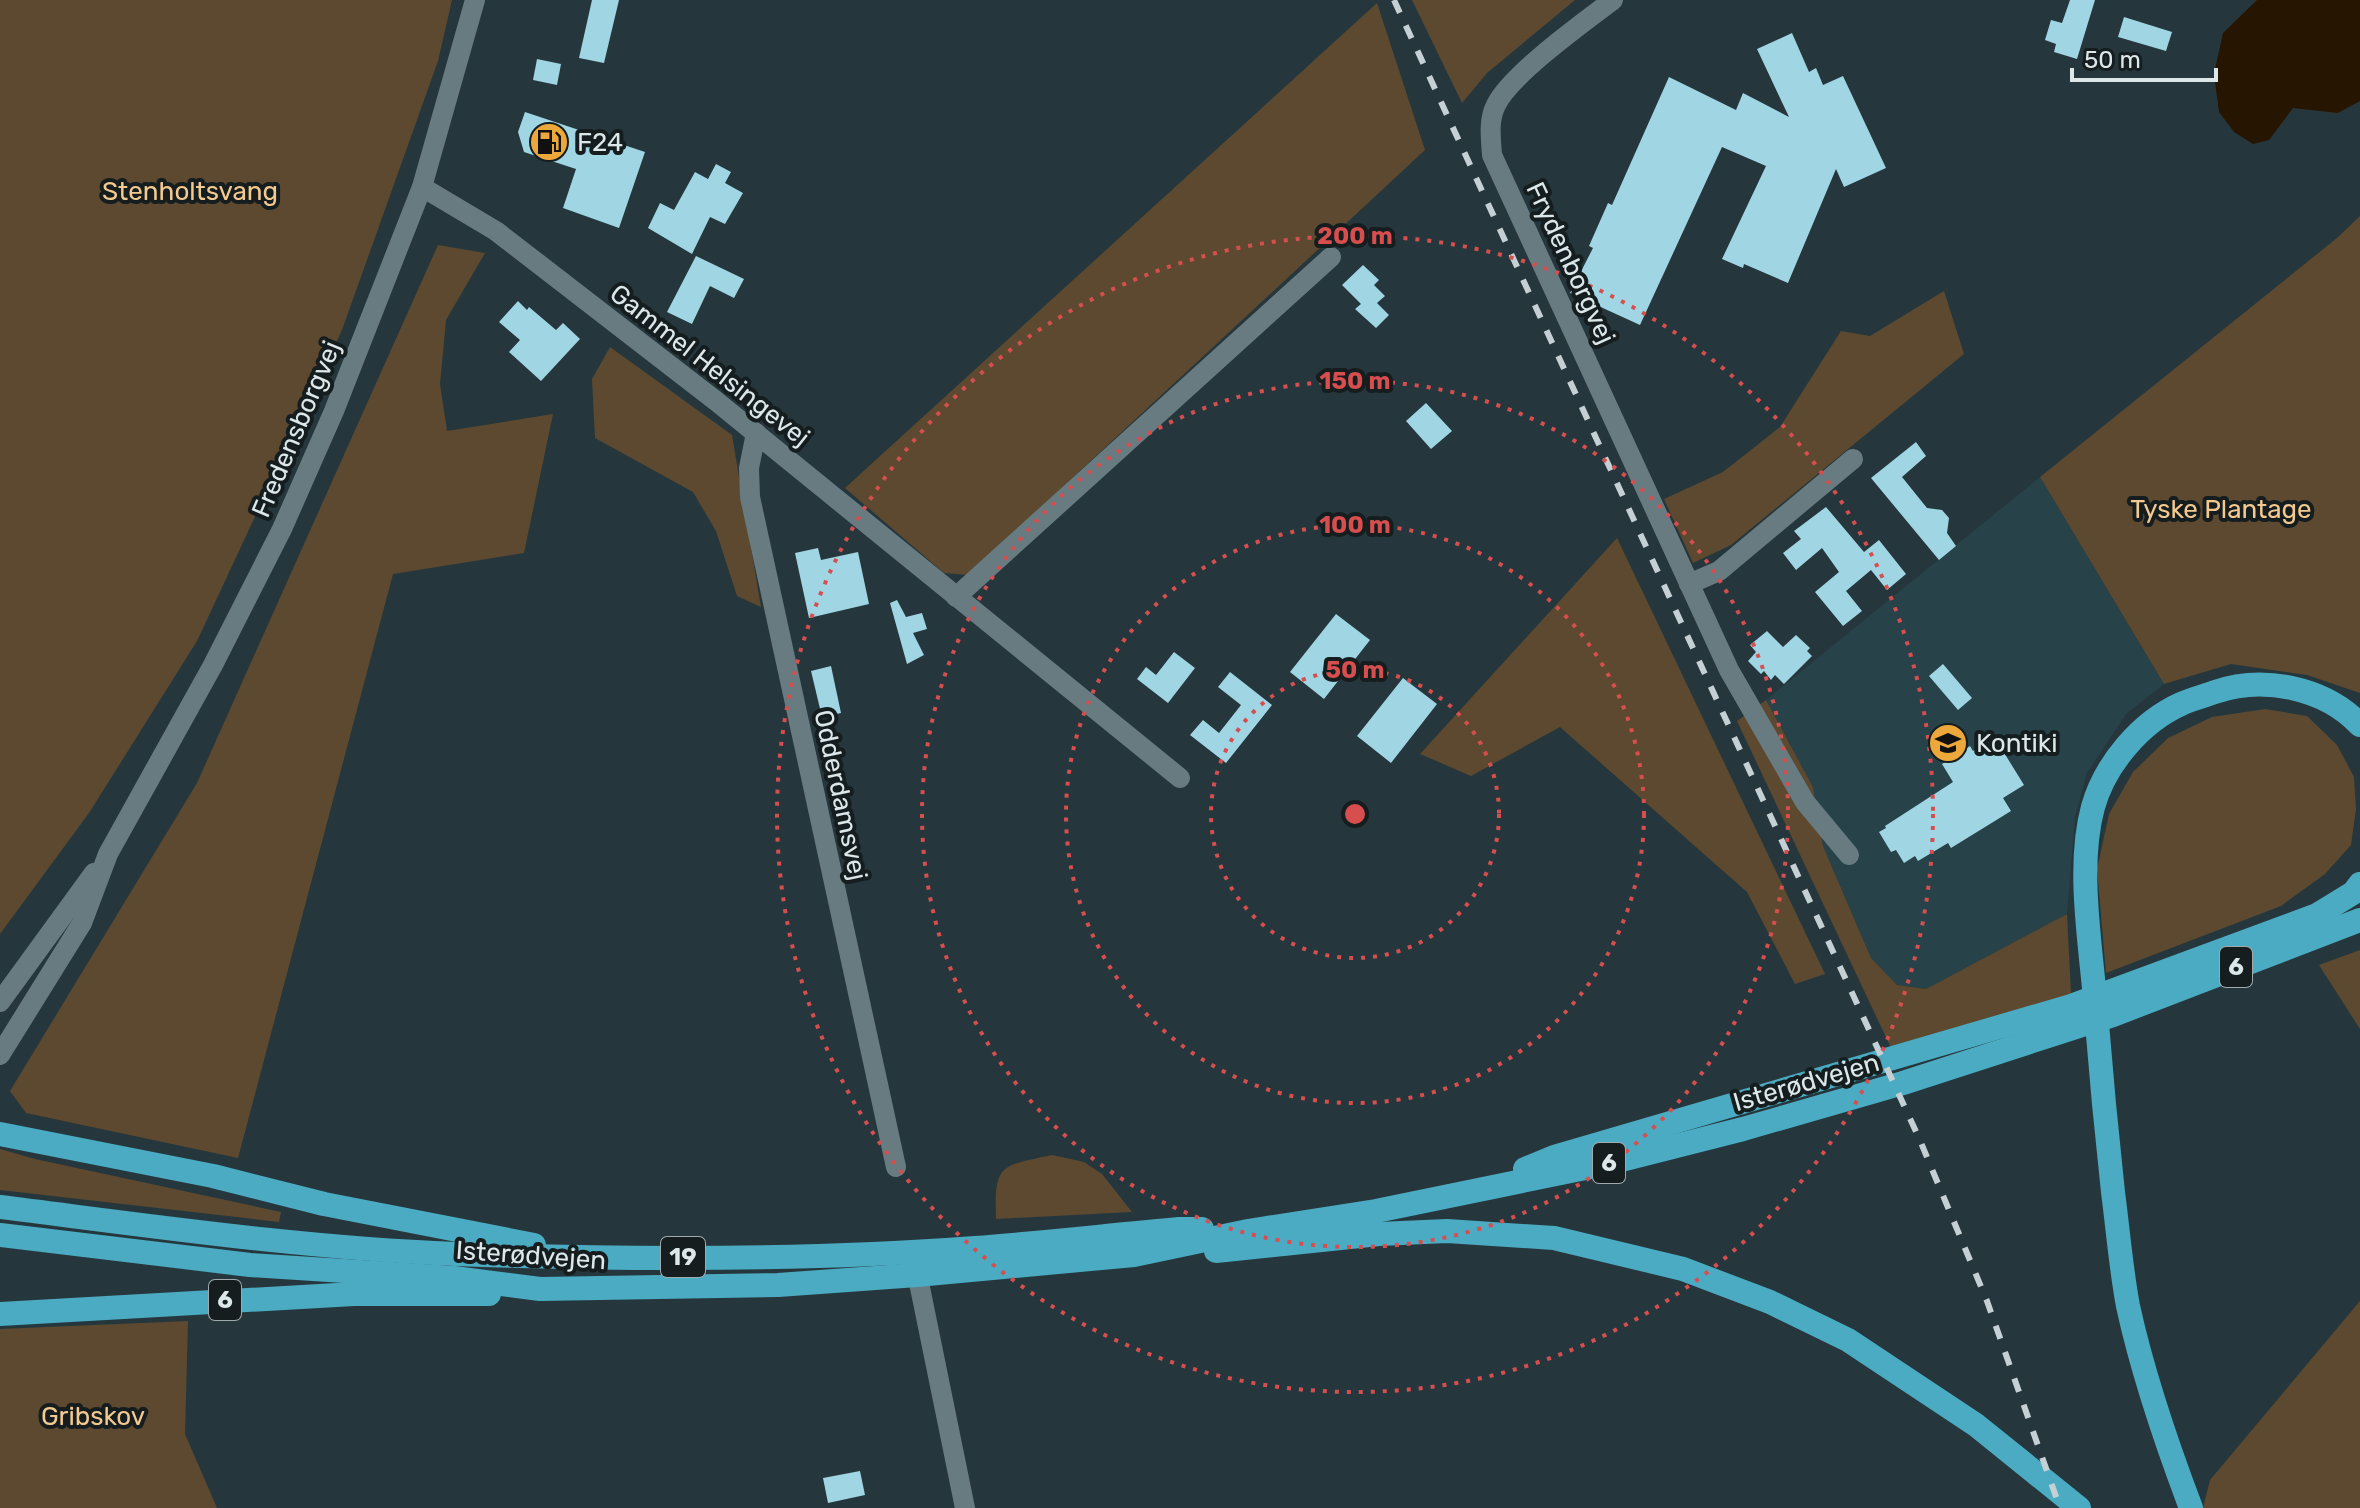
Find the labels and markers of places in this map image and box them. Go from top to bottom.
fuel station icon: F24 [528,121,570,163]
place label: F24 [577,127,623,158]
school or university icon: Kontiki [1927,722,1969,764]
place label: Kontiki [1976,728,2058,759]
centre of rings [1341,800,1369,828]

